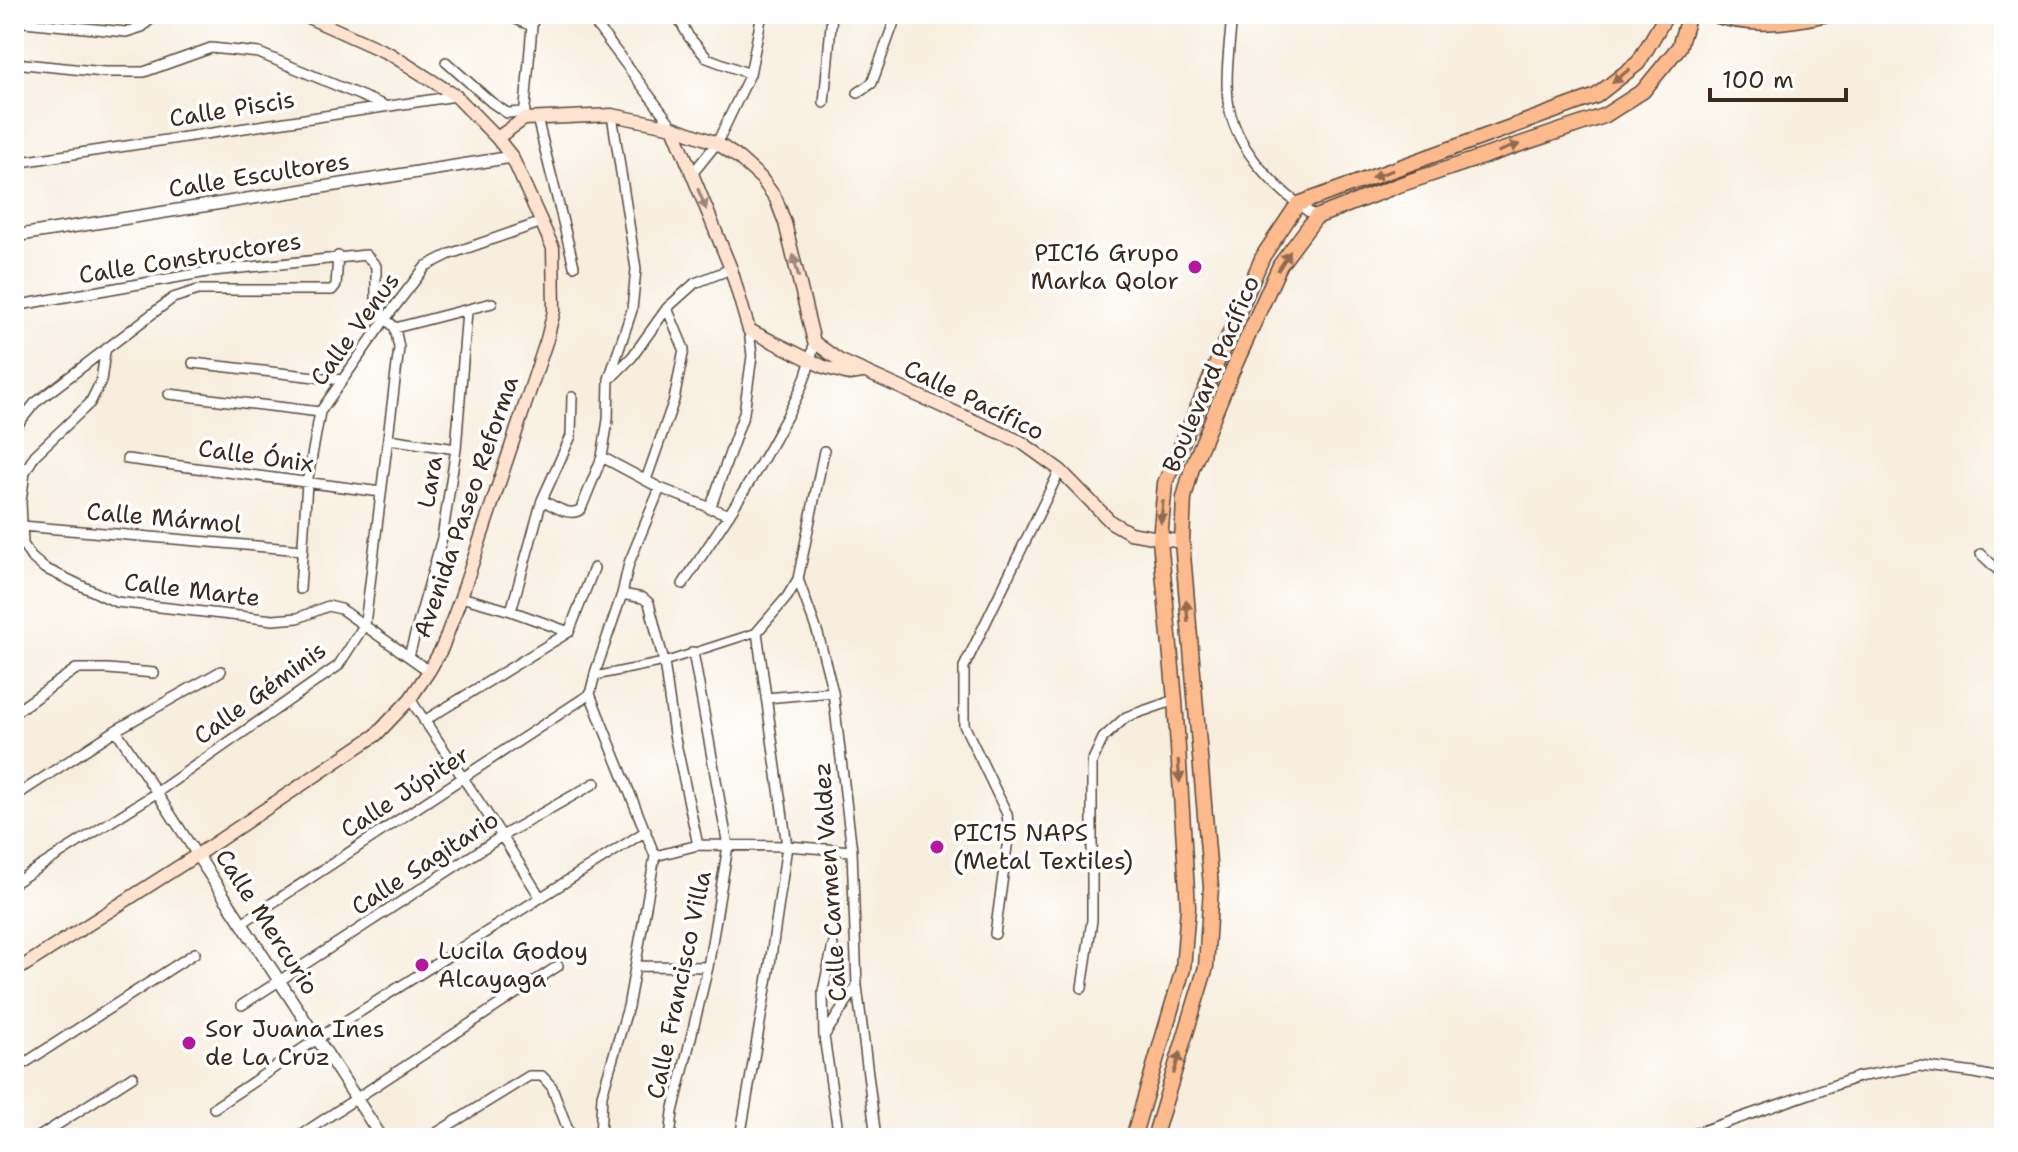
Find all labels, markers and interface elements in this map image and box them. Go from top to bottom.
scale bar [1710,52,1846,102]
text: 100 m [1722,64,1794,96]
one-way arrow [1611,67,1631,84]
street label: Calle Piscis [167,83,297,135]
one-way arrow [1498,141,1522,153]
street label: Calle Escultores [166,145,352,205]
one-way arrow [1370,168,1394,181]
one-way arrow [696,187,709,211]
street label: Calle Constructores [76,225,304,291]
place label: PIC16 Grupo Marka Qolor [1031,237,1179,297]
one-way arrow [1277,250,1291,272]
one-way arrow [789,254,801,279]
marker: PIC16 Grupo Marka Qolor [1186,258,1204,276]
street label: Calle Venus [303,266,407,392]
street label: Boulevard Pacífico [1155,271,1267,477]
street label: Calle Pacífico [898,352,1050,448]
street label: Avenida Paseo Reforma [406,372,526,642]
street label: Calle Ónix [196,432,316,480]
street label: Lara [410,454,450,510]
street label: Calle Mármol [85,495,244,541]
one-way arrow [1155,500,1168,525]
street label: Calle Marte [122,566,262,614]
one-way arrow [1181,598,1194,623]
street label: Calle Géminis [187,634,333,752]
street label: Calle Júpiter [335,738,475,846]
one-way arrow [1173,759,1186,784]
street label: Calle Carmen Valdez [806,761,854,1003]
street label: Calle Sagitario [345,803,505,923]
place label: PIC15 NAPS (Metal Textiles) [953,817,1133,877]
marker: PIC15 NAPS (Metal Textiles) [928,838,946,856]
street label: Calle Mercurio [208,843,326,1001]
street label: Calle Francisco Villa [639,868,719,1102]
place label: Lucila Godoy Alcayaga [438,935,588,995]
marker: Lucila Godoy Alcayaga [413,956,431,974]
place label: Sor Juana Ines de La Cruz [205,1013,385,1073]
marker: Sor Juana Ines de La Cruz [180,1034,198,1052]
one-way arrow [1171,1051,1184,1075]

